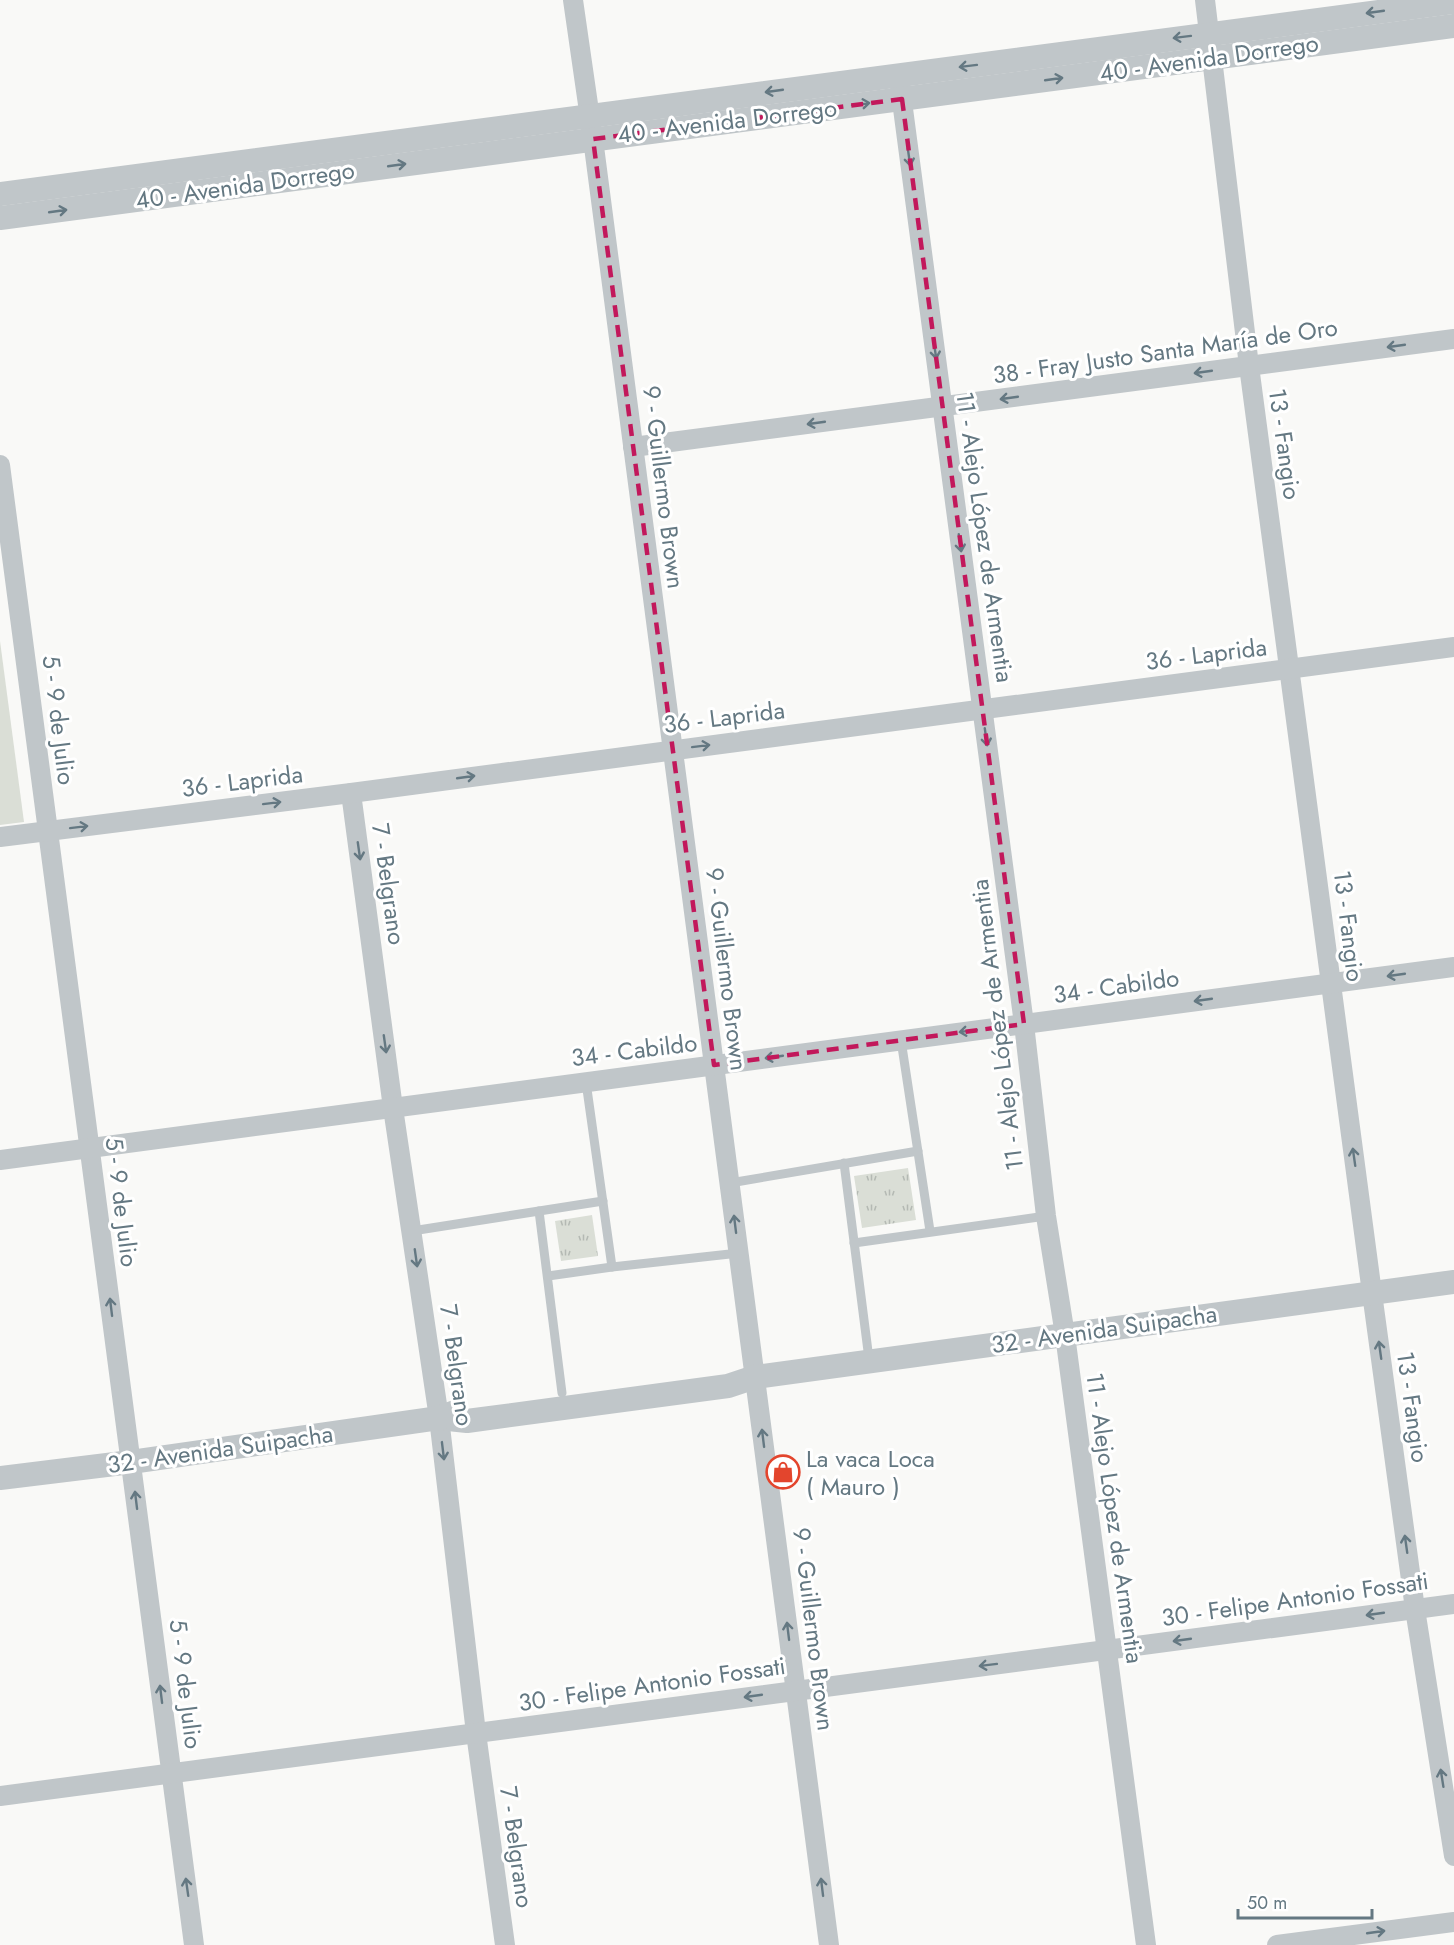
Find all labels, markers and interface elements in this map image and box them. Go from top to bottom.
one-way arrow [1366,7,1386,18]
street label: 40 - Avenida Dorrego [1097,25,1321,91]
one-way arrow [1172,32,1192,43]
one-way arrow [958,60,978,71]
one-way arrow [1044,73,1064,84]
one-way arrow [765,86,785,97]
street label: 40 - Avenida Dorrego [615,90,839,152]
one-way arrow [851,98,870,109]
one-way arrow [904,146,915,166]
street label: 40 - Avenida Dorrego [133,152,357,218]
one-way arrow [387,160,406,171]
one-way arrow [48,205,67,216]
street label: 38 - Fray Justo Santa María de Oro [990,309,1340,393]
one-way arrow [929,340,940,360]
one-way arrow [1387,341,1406,352]
one-way arrow [1193,367,1213,378]
street label: 9 - Guillermo Brown [634,383,694,591]
street label: 13 - Fangio [1260,386,1310,502]
street label: 11 - Alejo López de Armentia [947,389,1023,685]
one-way arrow [1000,392,1020,403]
one-way arrow [807,418,826,429]
one-way arrow [955,533,966,553]
street label: 36 - Laprida [1143,629,1269,679]
street label: 5 - 9 de Julio [34,653,84,787]
street label: 36 - Laprida [661,692,787,742]
one-way arrow [981,726,992,746]
one-way arrow [690,740,710,751]
street label: 36 - Laprida [179,756,305,806]
one-way arrow [455,772,475,783]
one-way arrow [262,797,282,808]
one-way arrow [68,821,88,832]
street label: 7 - Belgrano [363,821,415,947]
one-way arrow [354,840,365,860]
street label: 9 - Guillermo Brown [697,865,757,1073]
street label: 13 - Fangio [1325,868,1373,984]
street label: 11 - Alejo López de Armentia [962,877,1032,1173]
street label: 34 - Cabildo [1051,960,1181,1012]
one-way arrow [1387,969,1406,980]
one-way arrow [1193,995,1213,1006]
street label: 34 - Cabildo [569,1025,699,1075]
one-way arrow [958,1026,978,1037]
one-way arrow [379,1033,390,1053]
one-way arrow [765,1052,785,1063]
street label: 5 - 9 de Julio [97,1135,147,1269]
one-way arrow [1348,1148,1359,1167]
one-way arrow [729,1214,740,1234]
one-way arrow [411,1247,422,1267]
street label: 32 - Avenida Suipacha [989,1296,1219,1362]
one-way arrow [105,1298,116,1317]
street label: 7 - Belgrano [431,1302,483,1428]
one-way arrow [1374,1341,1385,1361]
street label: 13 - Fangio [1388,1349,1438,1465]
street label: 11 - Alejo López de Armentia [1077,1370,1153,1666]
street label: 32 - Avenida Suipacha [105,1416,335,1482]
one-way arrow [757,1428,768,1448]
one-way arrow [438,1440,449,1460]
place label: La vaca Loca ( Mauro ) [806,1441,935,1504]
shop icon: La vaca Loca ( Mauro ) [765,1454,801,1490]
one-way arrow [130,1491,141,1511]
street label: 9 - Guillermo Brown [784,1525,844,1733]
one-way arrow [1400,1534,1411,1554]
street label: 30 - Felipe Antonio Fossati [1159,1563,1431,1635]
one-way arrow [1366,1609,1386,1620]
street label: 5 - 9 de Julio [161,1617,211,1751]
one-way arrow [783,1622,794,1642]
one-way arrow [1172,1635,1192,1646]
street label: 30 - Felipe Antonio Fossati [516,1648,788,1720]
one-way arrow [979,1660,999,1671]
one-way arrow [156,1684,167,1704]
one-way arrow [744,1690,764,1701]
one-way arrow [1436,1769,1447,1788]
street label: 7 - Belgrano [491,1784,543,1910]
one-way arrow [181,1878,192,1897]
one-way arrow [816,1878,827,1897]
scale bar [1238,1882,1372,1920]
text: 50 m [1247,1890,1287,1916]
one-way arrow [1366,1926,1386,1937]

